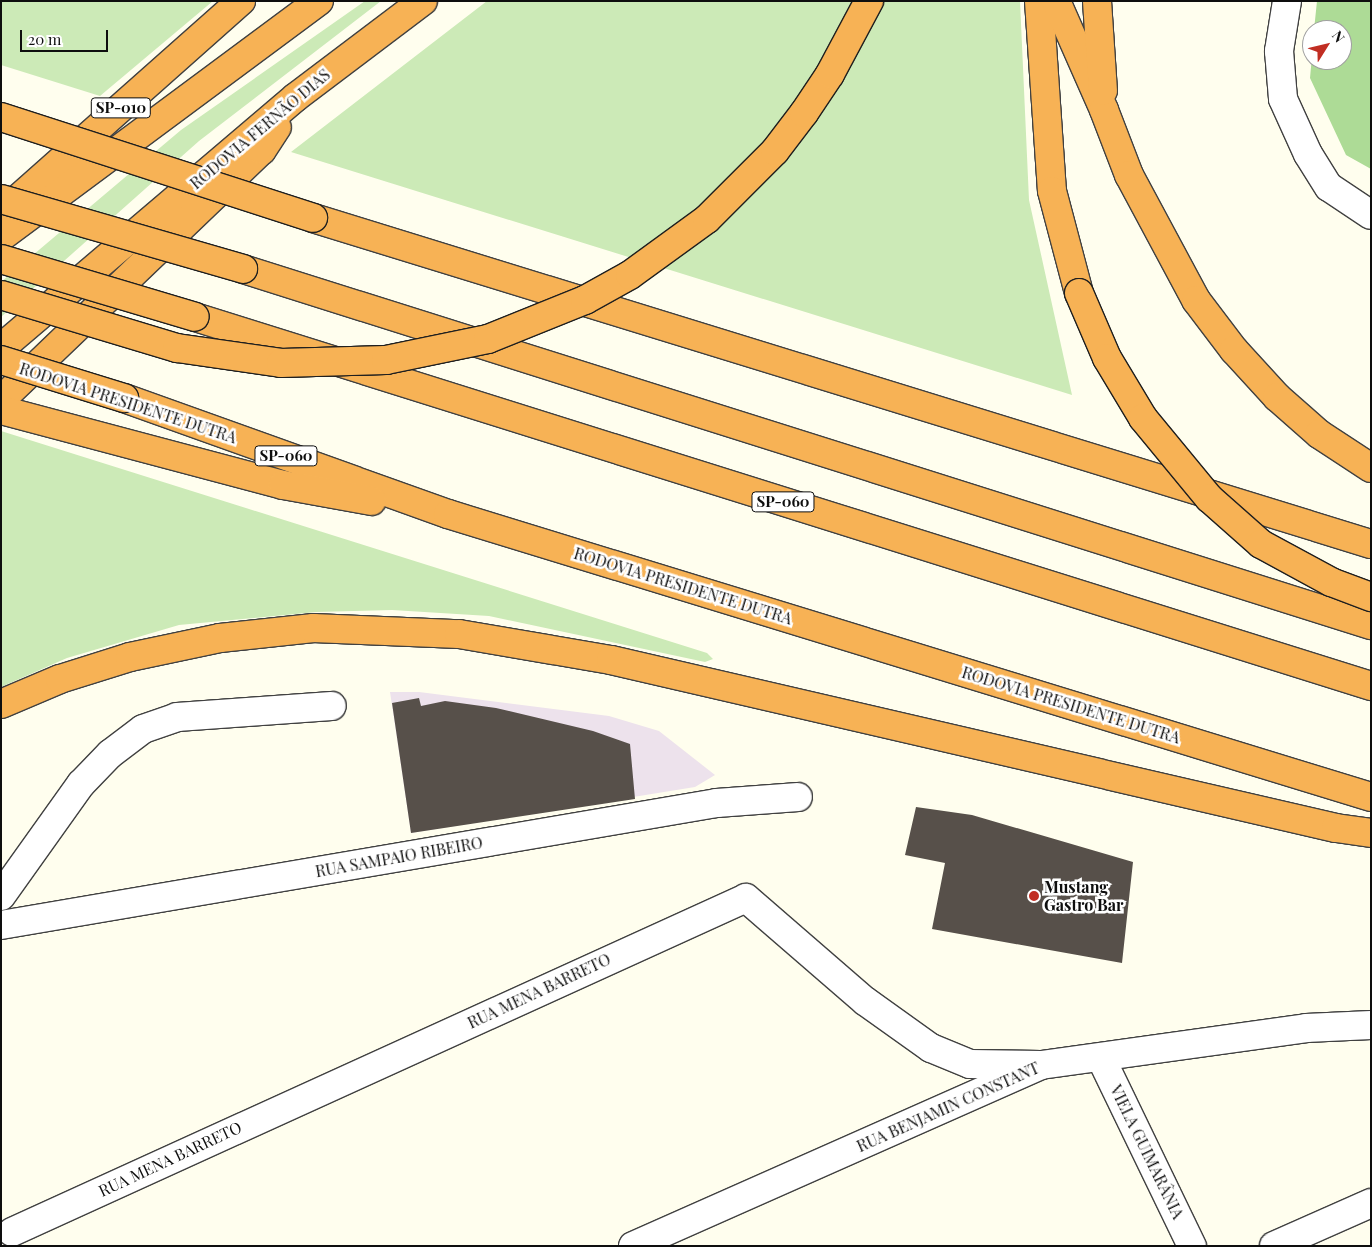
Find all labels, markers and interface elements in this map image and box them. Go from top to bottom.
scale bar [22,20,110,52]
north arrow [1302,20,1352,70]
text: N [1328,27,1349,46]
text: 20 m [28,29,61,49]
street label: RODOVIA FERNÃO DIAS [186,65,334,193]
road number: SP-010 [90,96,152,120]
street label: RODOVIA PRESIDENTE DUTRA [17,359,239,447]
road number: SP-060 [254,444,318,468]
road number: SP-060 [750,490,816,514]
street label: RODOVIA PRESIDENTE DUTRA [572,544,794,628]
street label: RODOVIA PRESIDENTE DUTRA [960,663,1182,747]
street label: RUA SAMPAIO RIBEIRO [314,833,484,881]
place label: Mustang Gastro Bar [1044,877,1124,915]
marker: Mustang Gastro Bar [1028,890,1040,902]
street label: RUA MENA BARRETO [464,949,614,1033]
street label: RUA BENJAMIN CONSTANT [854,1058,1042,1156]
street label: VIELA GUIMARÂNIA [1106,1082,1188,1222]
street label: RUA MENA BARRETO [95,1117,245,1201]

